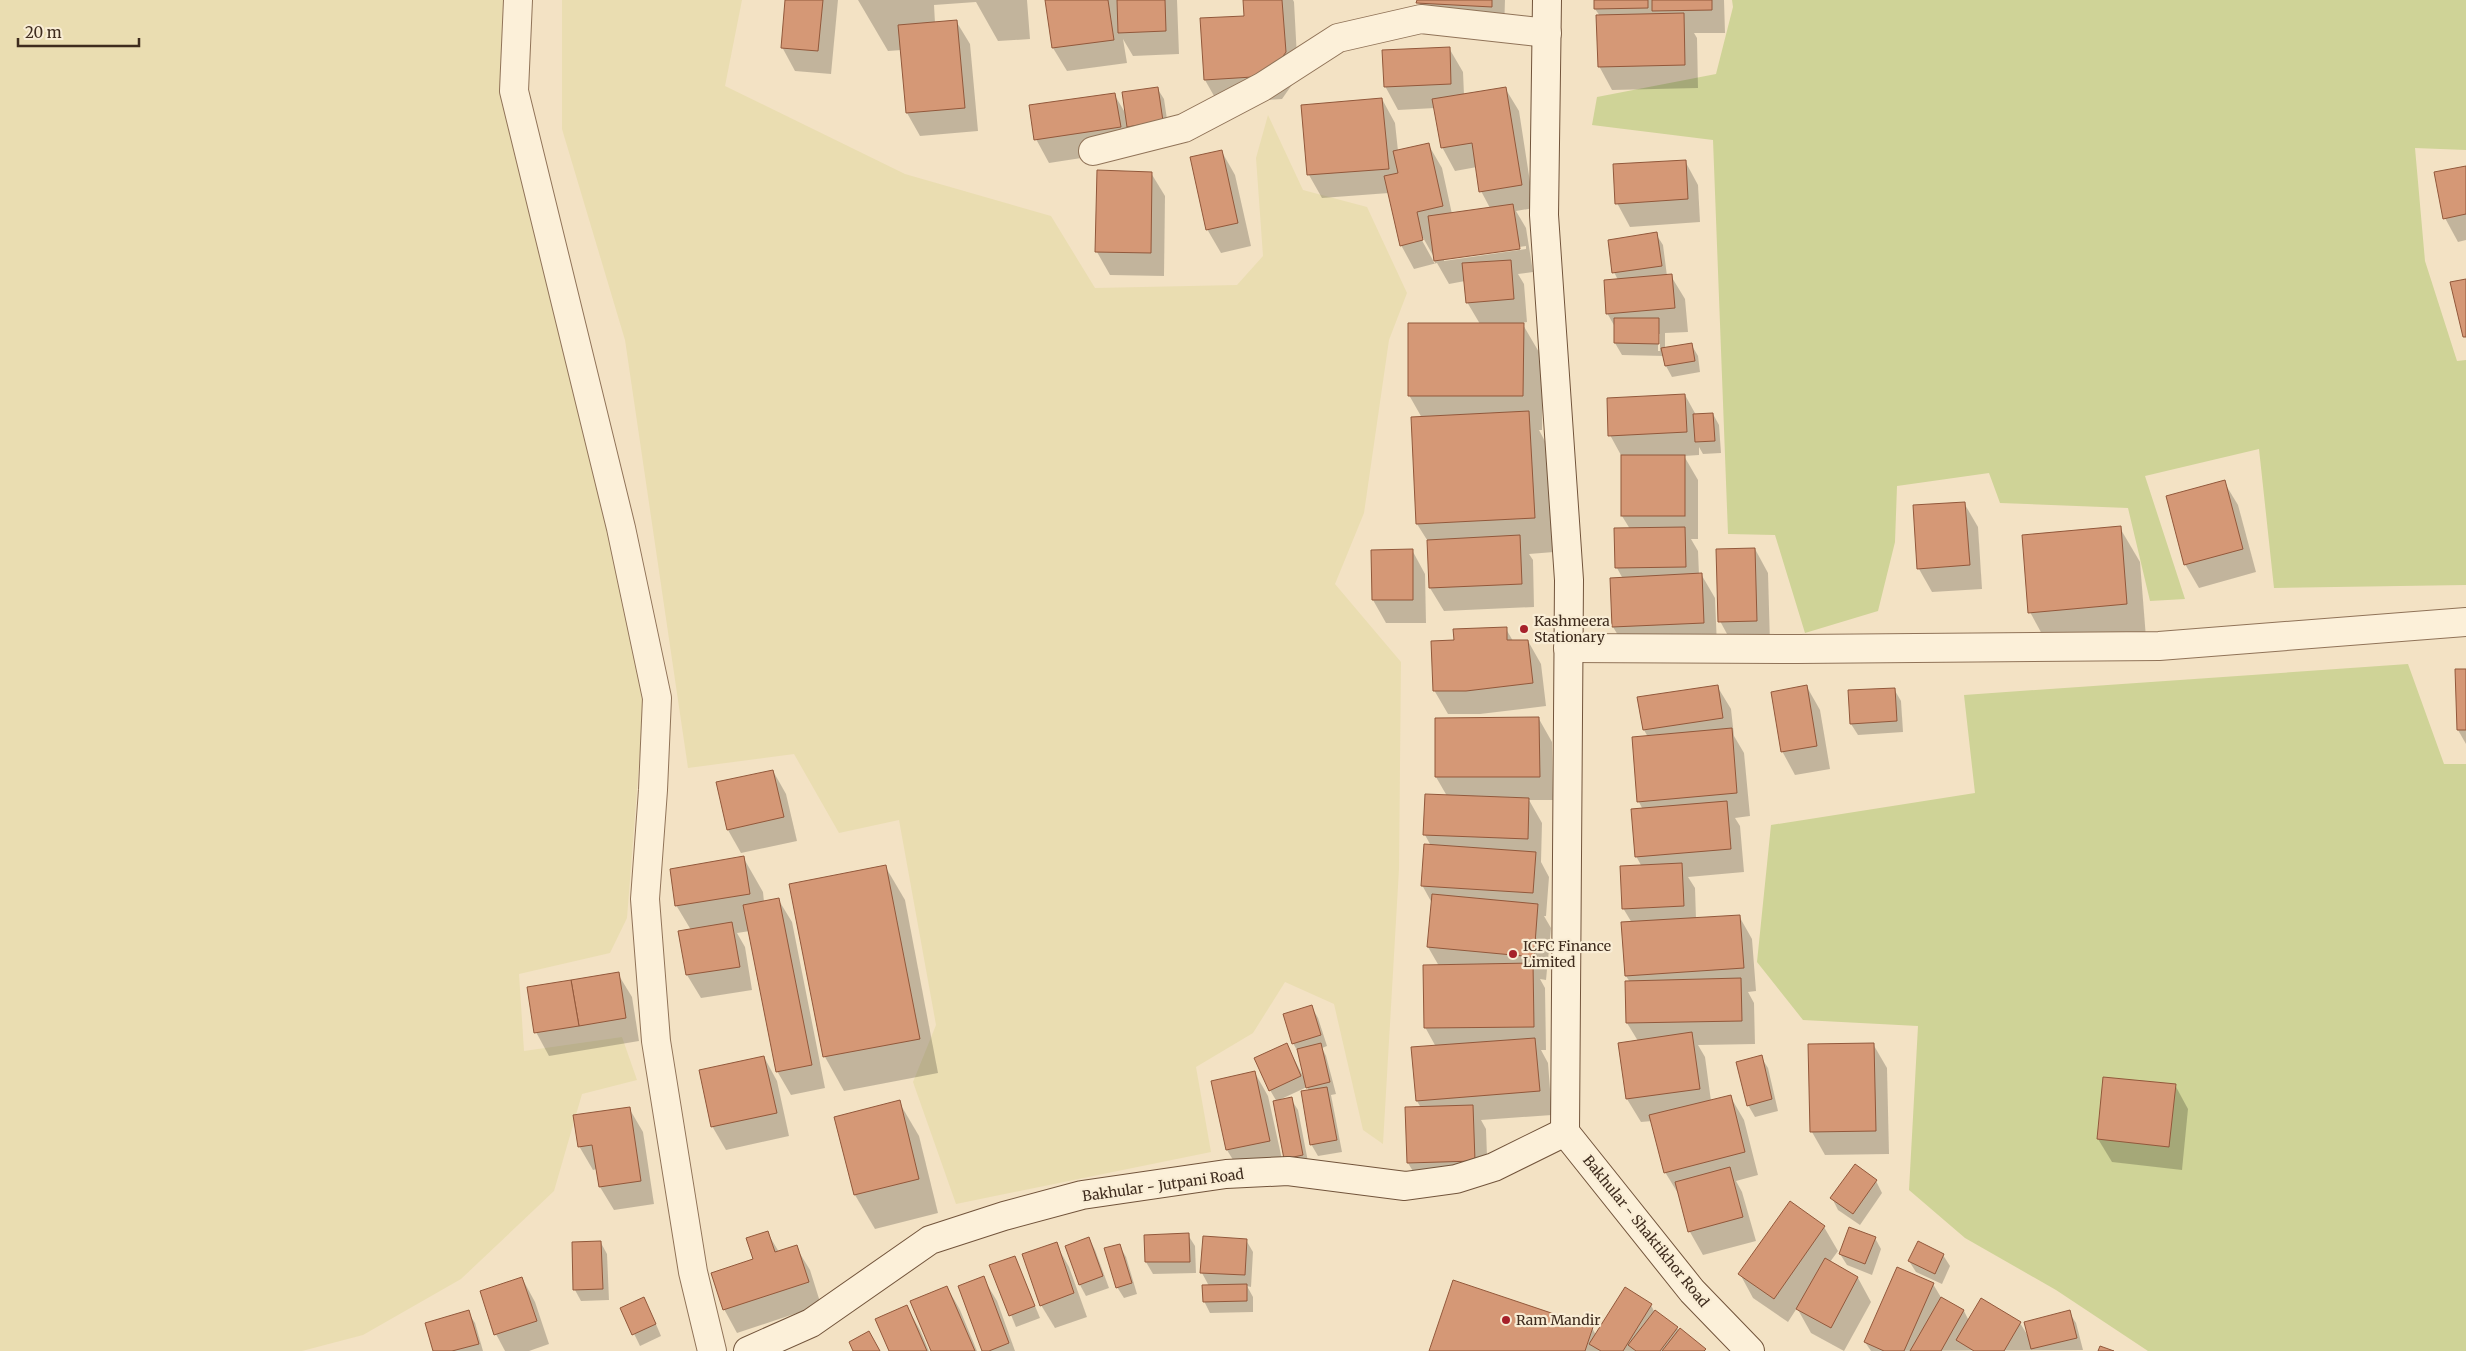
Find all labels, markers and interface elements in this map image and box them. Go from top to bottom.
scale bar [18,15,139,47]
text: 20 m [25,23,62,42]
place label: Kashmeera Stationary [1534,612,1610,646]
marker: Kashmeera Stationary [1518,623,1530,635]
place label: ICFC Finance Limited [1523,937,1611,971]
marker: ICFC Finance Limited [1507,948,1519,960]
street label: Bakhular - Shaktikhor Road [1579,1151,1713,1311]
street label: Bakhular - Jutpani Road [1081,1165,1245,1205]
place label: Ram Mandir [1516,1311,1600,1329]
marker: Ram Mandir [1500,1314,1512,1326]

